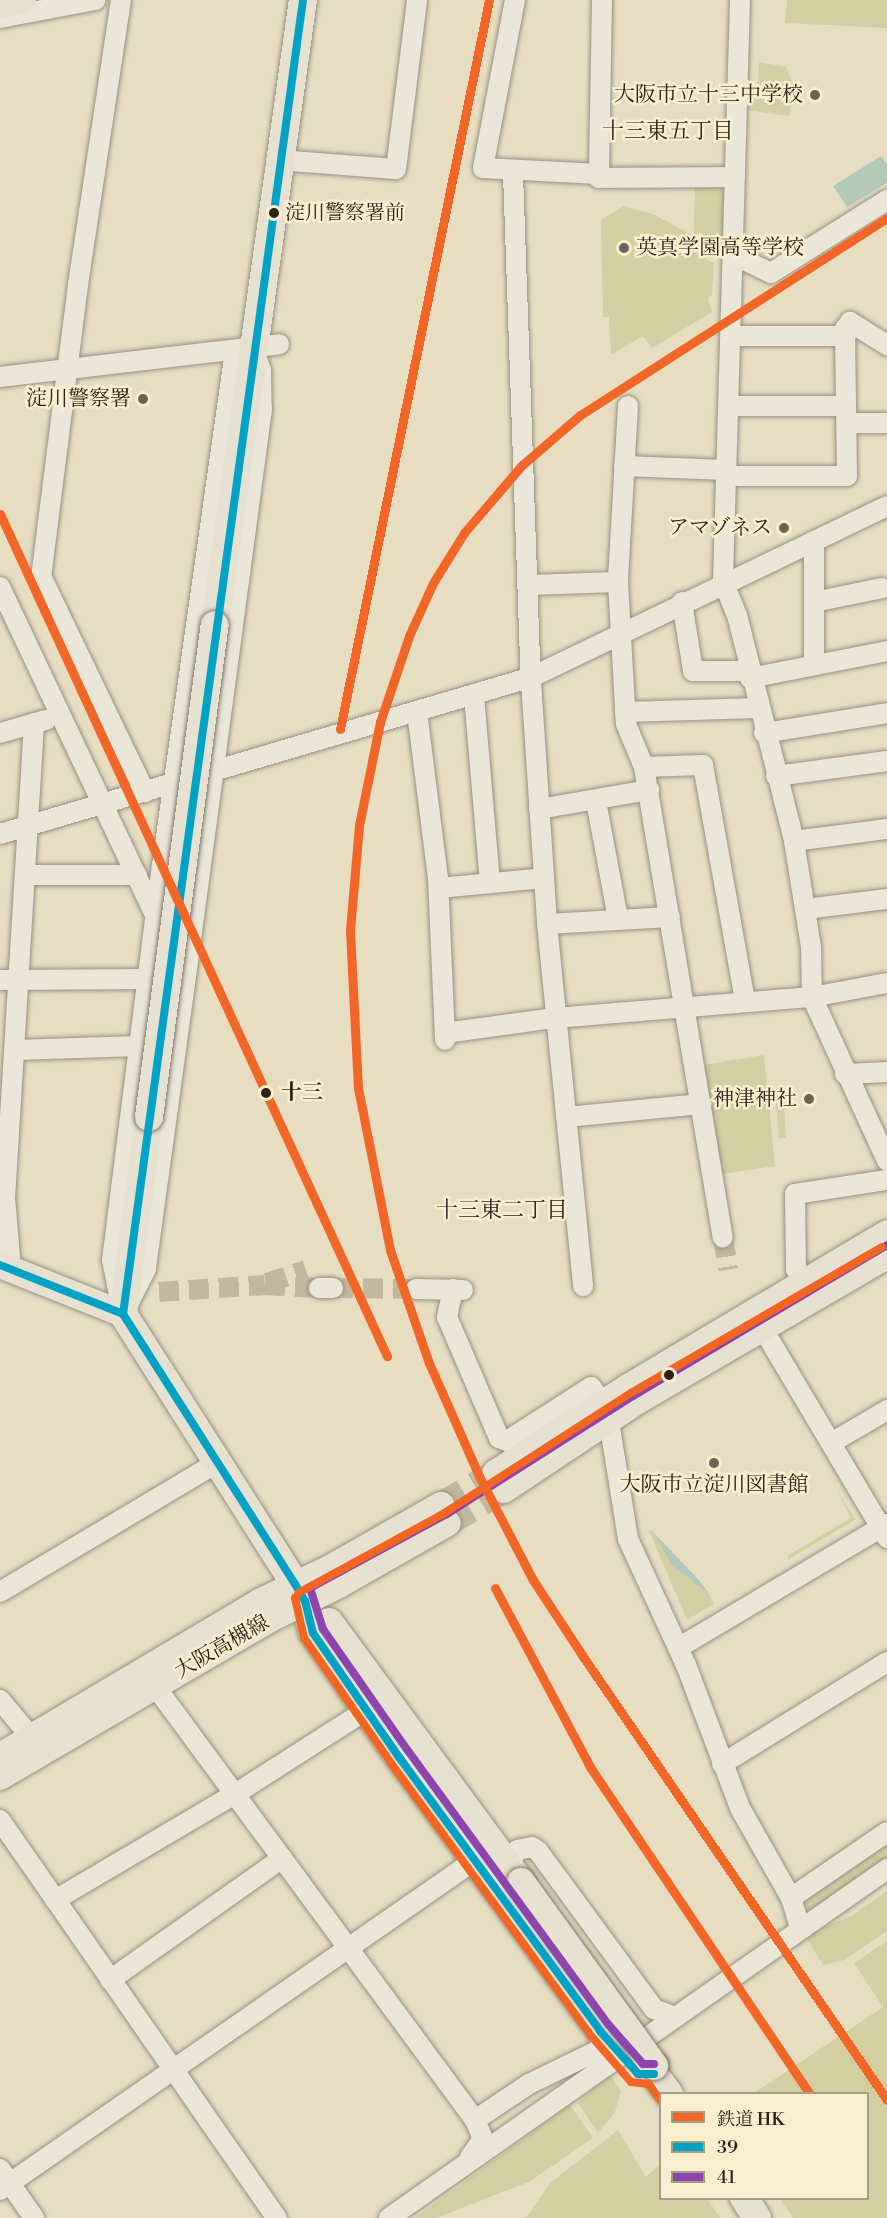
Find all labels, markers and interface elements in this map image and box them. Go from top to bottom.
place label: 大阪市立十三中学校 [614,82,803,108]
marker: 大阪市立十三中学校 [808,88,822,102]
district label: 十三東五丁目 [602,119,734,145]
place label: 淀川警察署前 [285,201,405,225]
marker: 淀川警察署前 [268,207,280,219]
place label: 英真学園高等学校 [636,235,804,261]
marker: 英真学園高等学校 [617,241,631,255]
place label: 淀川警察署 [26,386,131,412]
marker: 淀川警察署 [136,392,150,406]
place label: アマゾネス [667,515,772,541]
marker: アマゾネス [777,521,791,535]
place label: 十三 [281,1080,323,1106]
marker: 十三 [256,1083,276,1103]
place label: 神津神社 [713,1086,797,1112]
marker: 神津神社 [802,1092,816,1106]
district label: 十三東二丁目 [436,1198,568,1224]
unlabelled marker [663,1369,675,1381]
marker: 大阪市立淀川図書館 [707,1456,721,1470]
place label: 大阪市立淀川図書館 [620,1472,808,1498]
street label: 大阪高槻線 [170,1610,274,1684]
legend [659,2092,869,2200]
text: 鉄道 HK [717,2108,784,2131]
text: 39 [717,2136,738,2159]
text: 41 [717,2166,735,2189]

